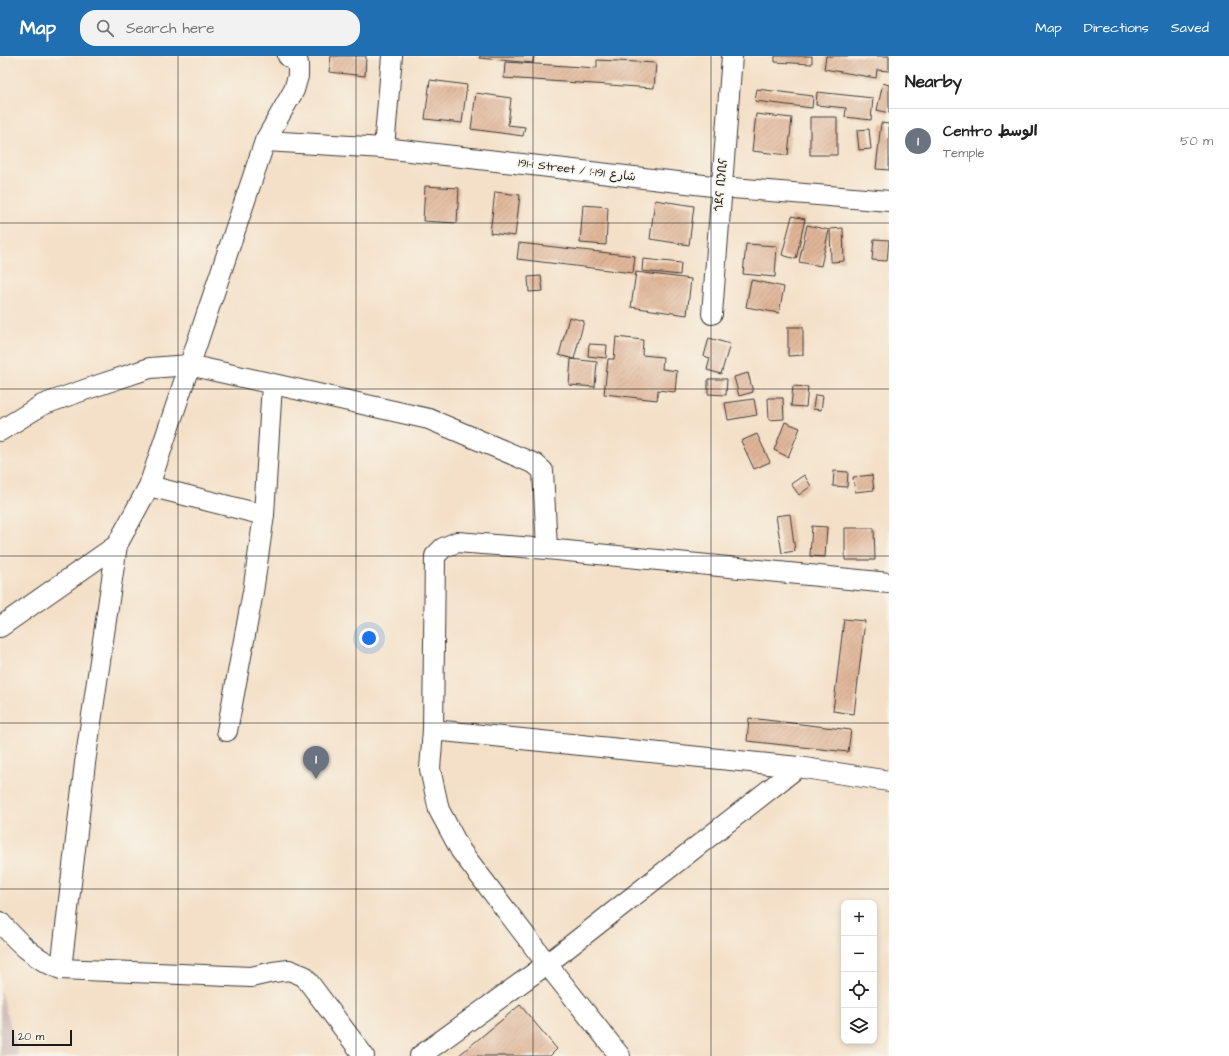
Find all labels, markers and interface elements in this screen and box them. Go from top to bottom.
search box [80,10,360,46]
text: Map [20,15,56,42]
icon: search [94,17,116,39]
text: Search here [126,18,215,39]
text: Map [1035,18,1062,38]
text: Directions [1084,18,1149,38]
text: Saved [1171,18,1209,38]
text: Nearby [905,70,962,94]
text: Centro الوسط [943,121,1038,142]
text: 1 [917,132,919,150]
text: 50 m [1180,132,1213,150]
text: Temple [943,144,985,162]
street label: 191-1 Street / شارع 191-1 [517,154,637,186]
street label: ጎደና ቢንቢና [710,158,732,212]
your location [359,628,379,648]
pin: 1 [303,746,329,779]
map controls [841,900,877,1044]
button: + [841,900,877,936]
button: − [841,936,877,972]
button: locate [841,972,877,1008]
button: layers [841,1008,877,1044]
scale bar [12,1028,72,1047]
text: 20 m [18,1029,44,1044]

